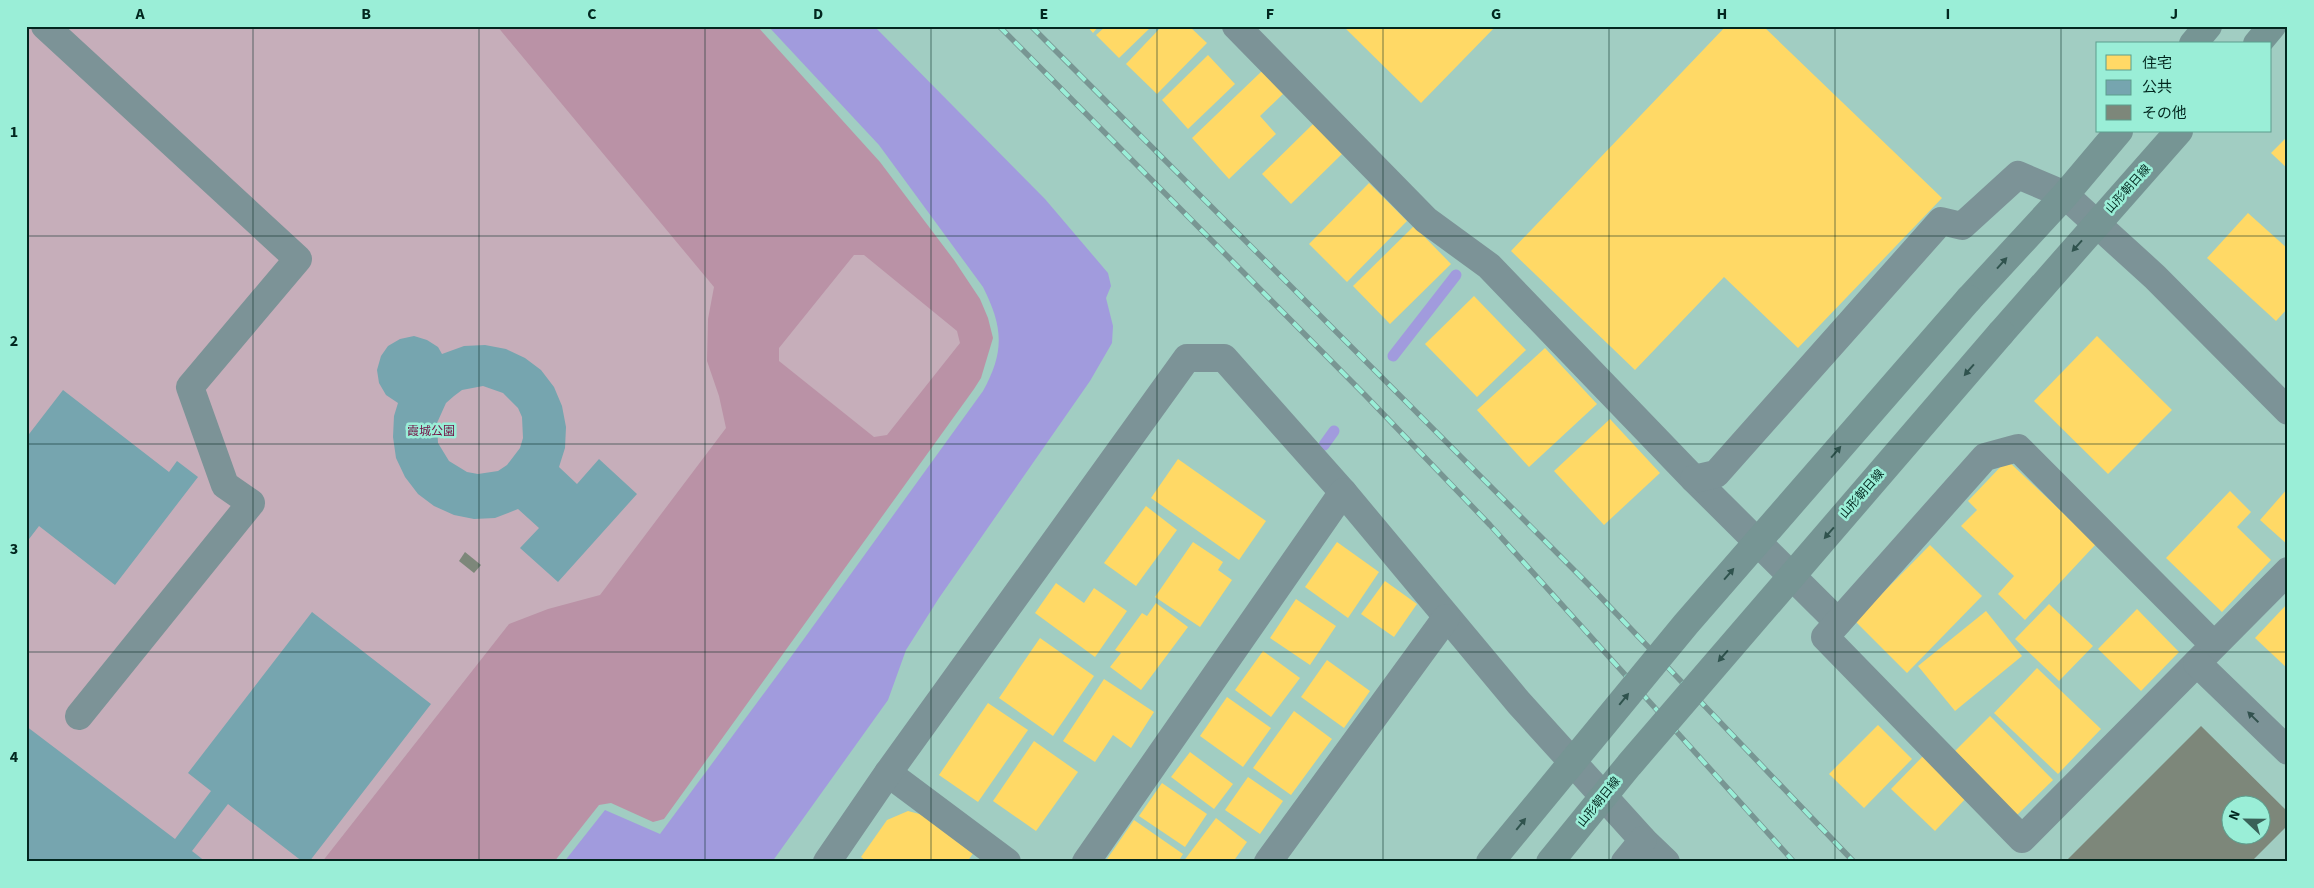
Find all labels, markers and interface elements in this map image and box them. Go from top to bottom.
text: A [134,3,145,25]
text: B [361,3,371,25]
text: C [587,3,597,25]
text: D [813,3,823,25]
text: E [1040,3,1048,25]
text: F [1266,3,1274,25]
text: G [1491,3,1501,25]
text: H [1717,3,1727,25]
text: I [1946,3,1950,25]
text: J [2170,3,2178,25]
legend [2096,42,2272,132]
text: 住宅 [2142,53,2172,74]
text: 公共 [2142,77,2172,98]
text: その他 [2142,103,2187,124]
text: 1 [10,121,18,143]
street label: 山形朝日線 [2102,161,2154,217]
one-way arrow [2071,240,2083,252]
one-way arrow [1996,258,2008,270]
text: 2 [10,330,18,352]
one-way arrow [1963,363,1974,376]
park label: 霞城公園 [407,423,455,440]
one-way arrow [1830,446,1842,458]
street label: 山形朝日線 [1836,466,1888,522]
one-way arrow [1823,526,1834,539]
text: 3 [10,538,18,560]
one-way arrow [1723,569,1735,581]
one-way arrow [1717,649,1728,662]
one-way arrow [1619,692,1630,705]
one-way arrow [2247,711,2259,723]
text: 4 [10,746,19,768]
street label: 山形朝日線 [1574,773,1624,831]
north arrow [2222,796,2272,846]
text: N [2224,807,2246,824]
one-way arrow [1516,818,1527,831]

